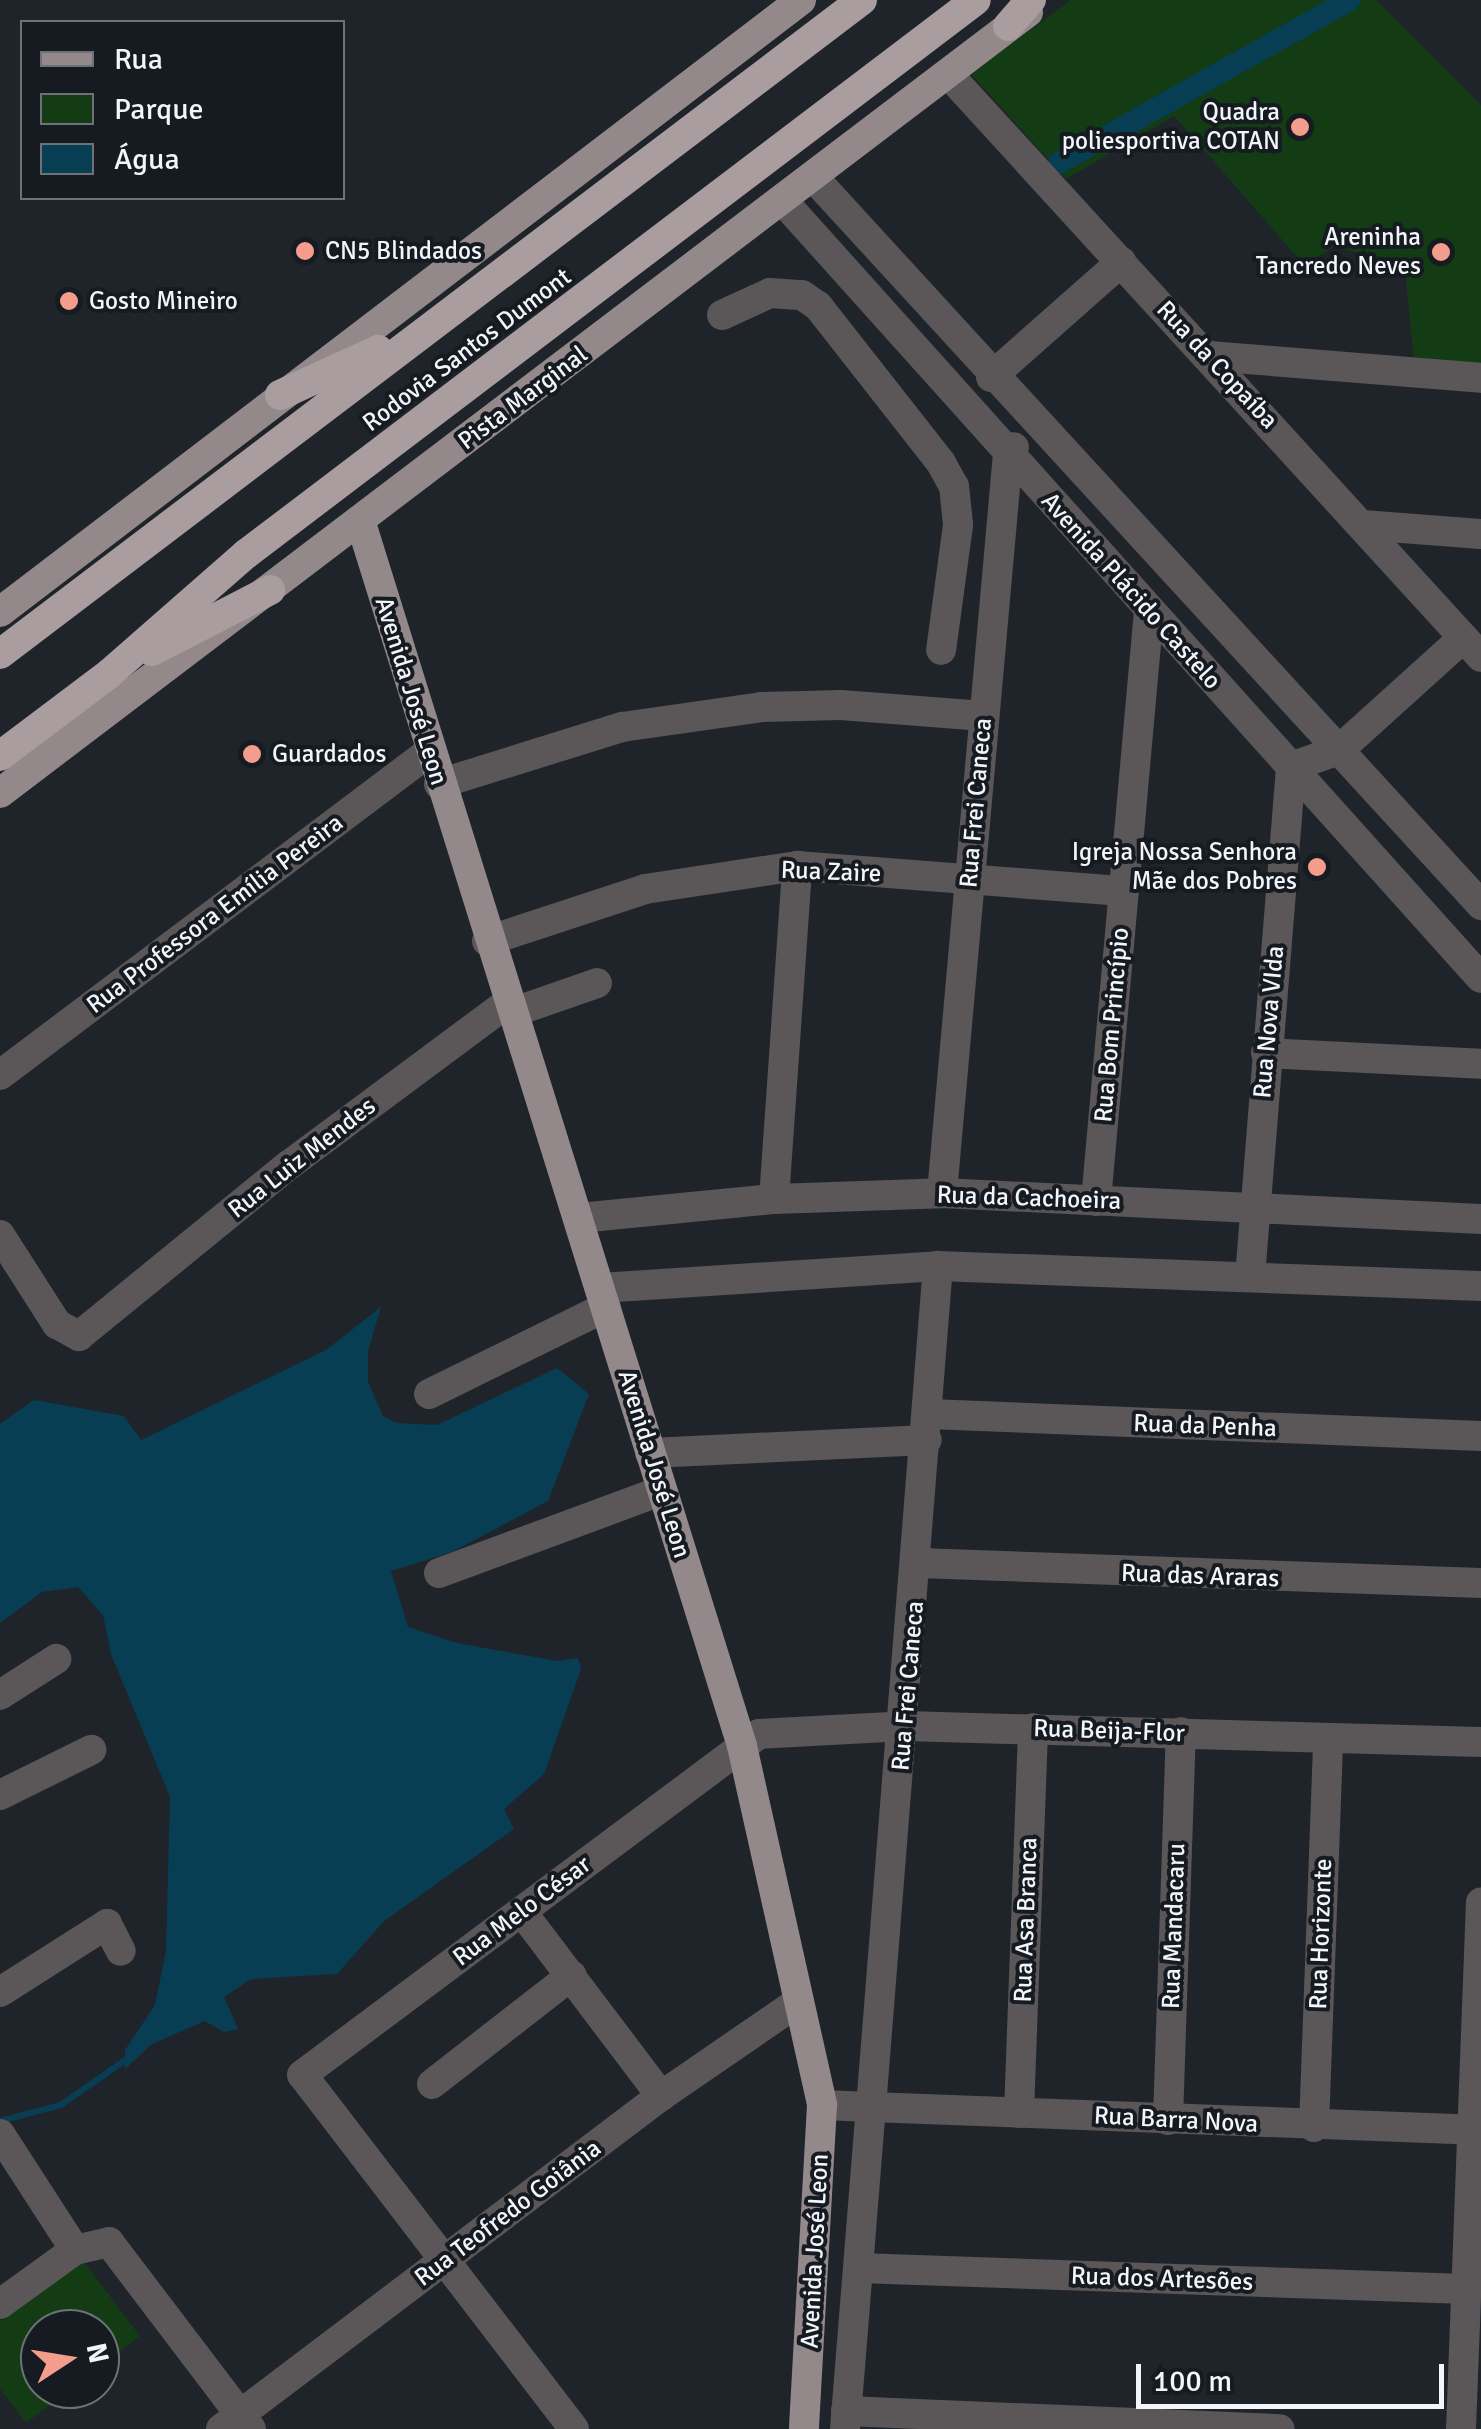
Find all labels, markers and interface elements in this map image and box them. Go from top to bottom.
legend [20,20,345,200]
text: Rua [114,41,163,78]
text: Parque [114,91,204,128]
place label: Quadra poliesportiva COTAN [1062,98,1280,157]
marker: Quadra poliesportiva COTAN [1289,116,1311,138]
text: Água [114,141,180,178]
place label: Areninha Tancredo Neves [1256,223,1421,282]
place label: CN5 Blindados [325,236,482,266]
marker: CN5 Blindados [294,240,316,262]
marker: Areninha Tancredo Neves [1430,241,1452,263]
street label: Rodovia Santos Dumont [357,262,577,438]
place label: Gosto Mineiro [89,286,238,316]
marker: Gosto Mineiro [58,290,80,312]
street label: Rua da Copaíba [1150,295,1284,435]
street label: Pista Marginal [452,340,594,456]
street label: Avenida Plácido Castelo [1035,486,1227,696]
street label: Avenida José Leon [368,593,454,789]
street label: Rua Frei Caneca [954,717,998,889]
place label: Guardados [272,739,386,769]
marker: Guardados [241,743,263,765]
street label: Rua Professora Emília Pereira [81,808,349,1020]
place label: Igreja Nossa Senhora Mãe dos Pobres [1072,838,1297,897]
street label: Rua Zaire [780,855,882,889]
marker: Igreja Nossa Senhora Mãe dos Pobres [1306,856,1328,878]
street label: Rua Bom Princípio [1089,926,1135,1124]
street label: Rua Nova VIda [1247,944,1291,1100]
street label: Rua Luiz Mendes [222,1091,382,1225]
street label: Rua da Cachoeira [936,1180,1122,1216]
street label: Avenida José Leon [611,1366,697,1562]
street label: Rua da Penha [1133,1409,1277,1443]
street label: Rua das Araras [1120,1558,1280,1594]
street label: Rua Frei Caneca [886,1600,930,1772]
street label: Rua Beija-Flor [1033,1713,1185,1749]
street label: Rua Asa Branca [1008,1837,1044,2003]
street label: Rua Mandacaru [1156,1843,1192,2009]
street label: Rua Melo César [447,1849,597,1973]
street label: Rua Horizonte [1303,1858,1339,2010]
street label: Rua Barra Nova [1093,2101,1259,2139]
street label: Rua Teofredo Goiânia [409,2133,607,2293]
street label: Avenida José Leon [795,2153,835,2349]
street label: Rua dos Artesões [1070,2261,1254,2297]
north arrow [20,2309,120,2409]
text: N [79,2340,116,2366]
scale bar [1141,2344,1448,2406]
text: 100 m [1153,2363,1232,2400]

